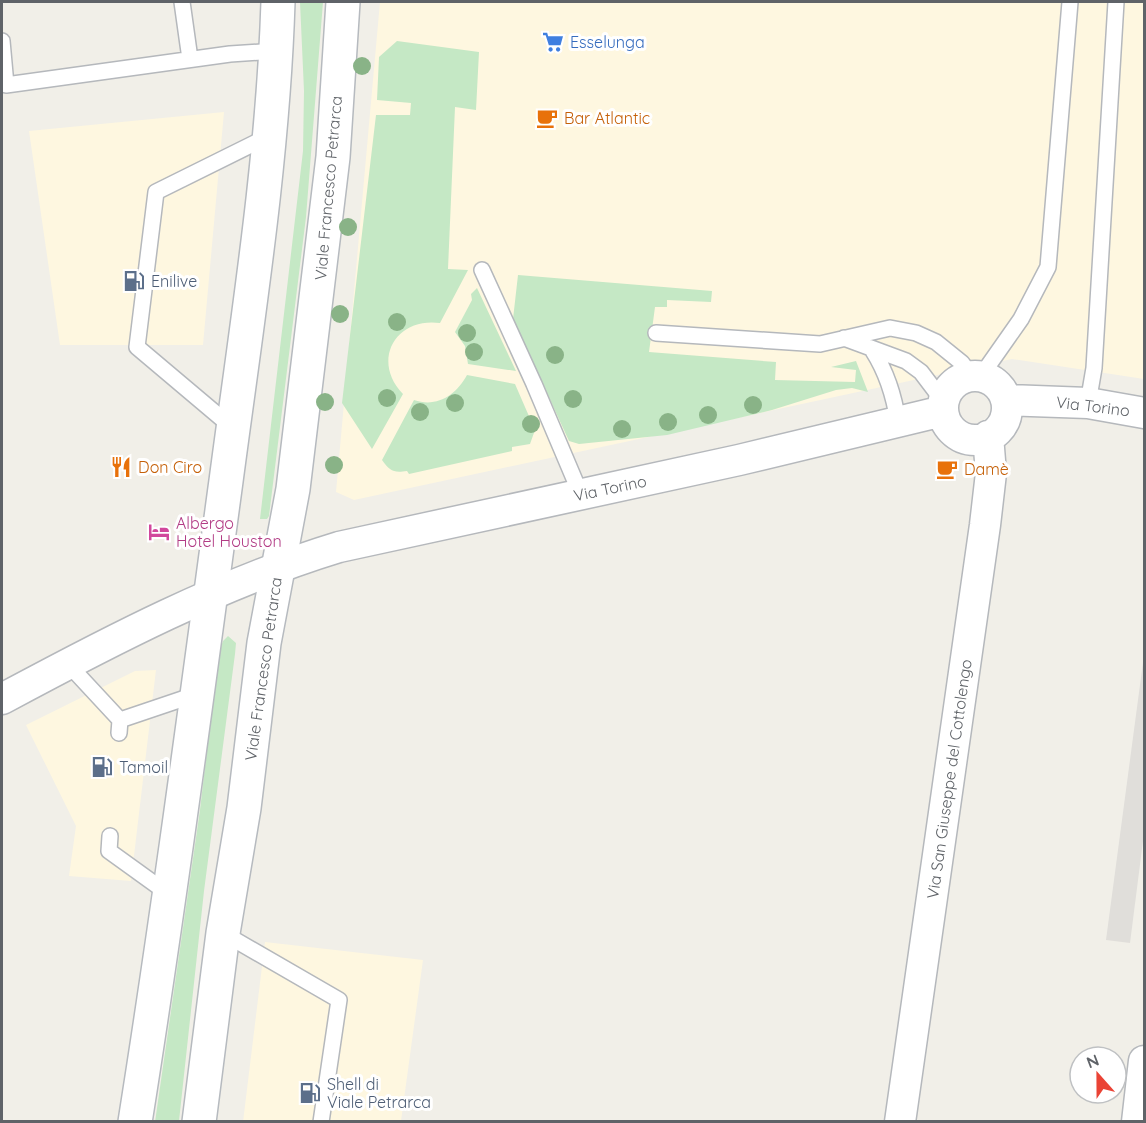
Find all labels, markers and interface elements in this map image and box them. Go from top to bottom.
supermarket icon: Esselunga [541,30,565,54]
place label: Esselunga [570,32,645,52]
street label: Viale Francesco Petrarca [310,95,346,281]
cafe icon: Bar Atlantic [535,106,559,130]
place label: Bar Atlantic [564,108,650,128]
fuel station icon: Enilive [122,269,146,293]
place label: Enilive [151,271,197,291]
street label: Via Torino [1055,392,1131,420]
restaurant icon: Don Ciro [109,455,133,479]
place label: Don Ciro [138,457,202,477]
cafe icon: Damè [935,457,959,481]
place label: Damè [964,459,1009,479]
street label: Via Torino [572,471,648,505]
place label: Albergo Hotel Houston [176,513,282,551]
hotel icon: Albergo Hotel Houston [147,520,171,544]
street label: Viale Francesco Petrarca [240,576,286,762]
street label: Via San Giuseppe del Cottolengo [922,658,976,900]
fuel station icon: Tamoil [90,755,114,779]
place label: Tamoil [119,757,168,777]
north arrow [1068,1045,1128,1105]
text: N [1084,1050,1102,1072]
place label: Shell di Viale Petrarca [327,1074,431,1112]
fuel station icon: Shell di Viale Petrarca [298,1081,322,1105]

